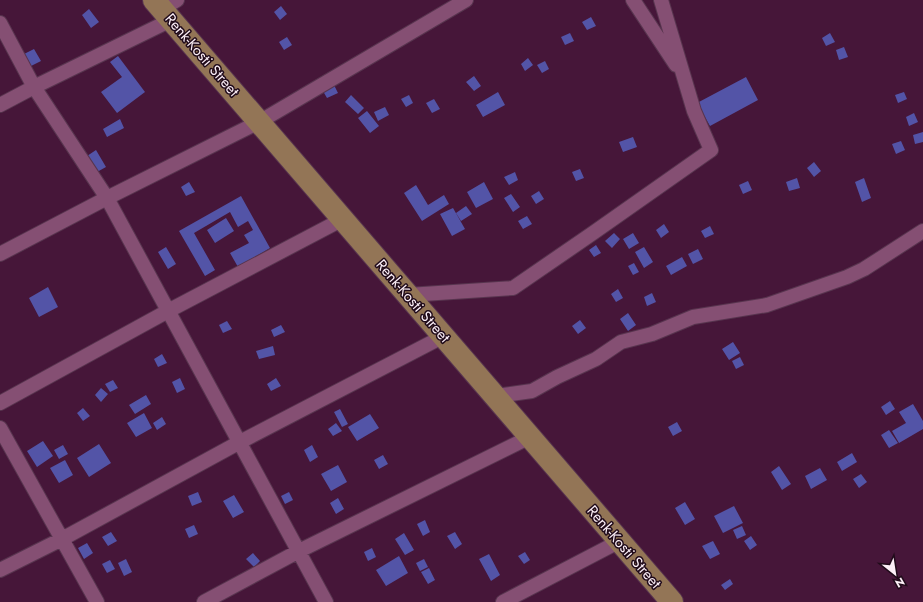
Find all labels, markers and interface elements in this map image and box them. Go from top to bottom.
street label: Renk-Kosti Street [160,9,245,102]
street label: Renk-Kosti Street [371,255,456,348]
street label: Renk-Kosti Street [582,501,667,594]
north arrow [875,554,915,594]
text: N [892,574,908,592]

